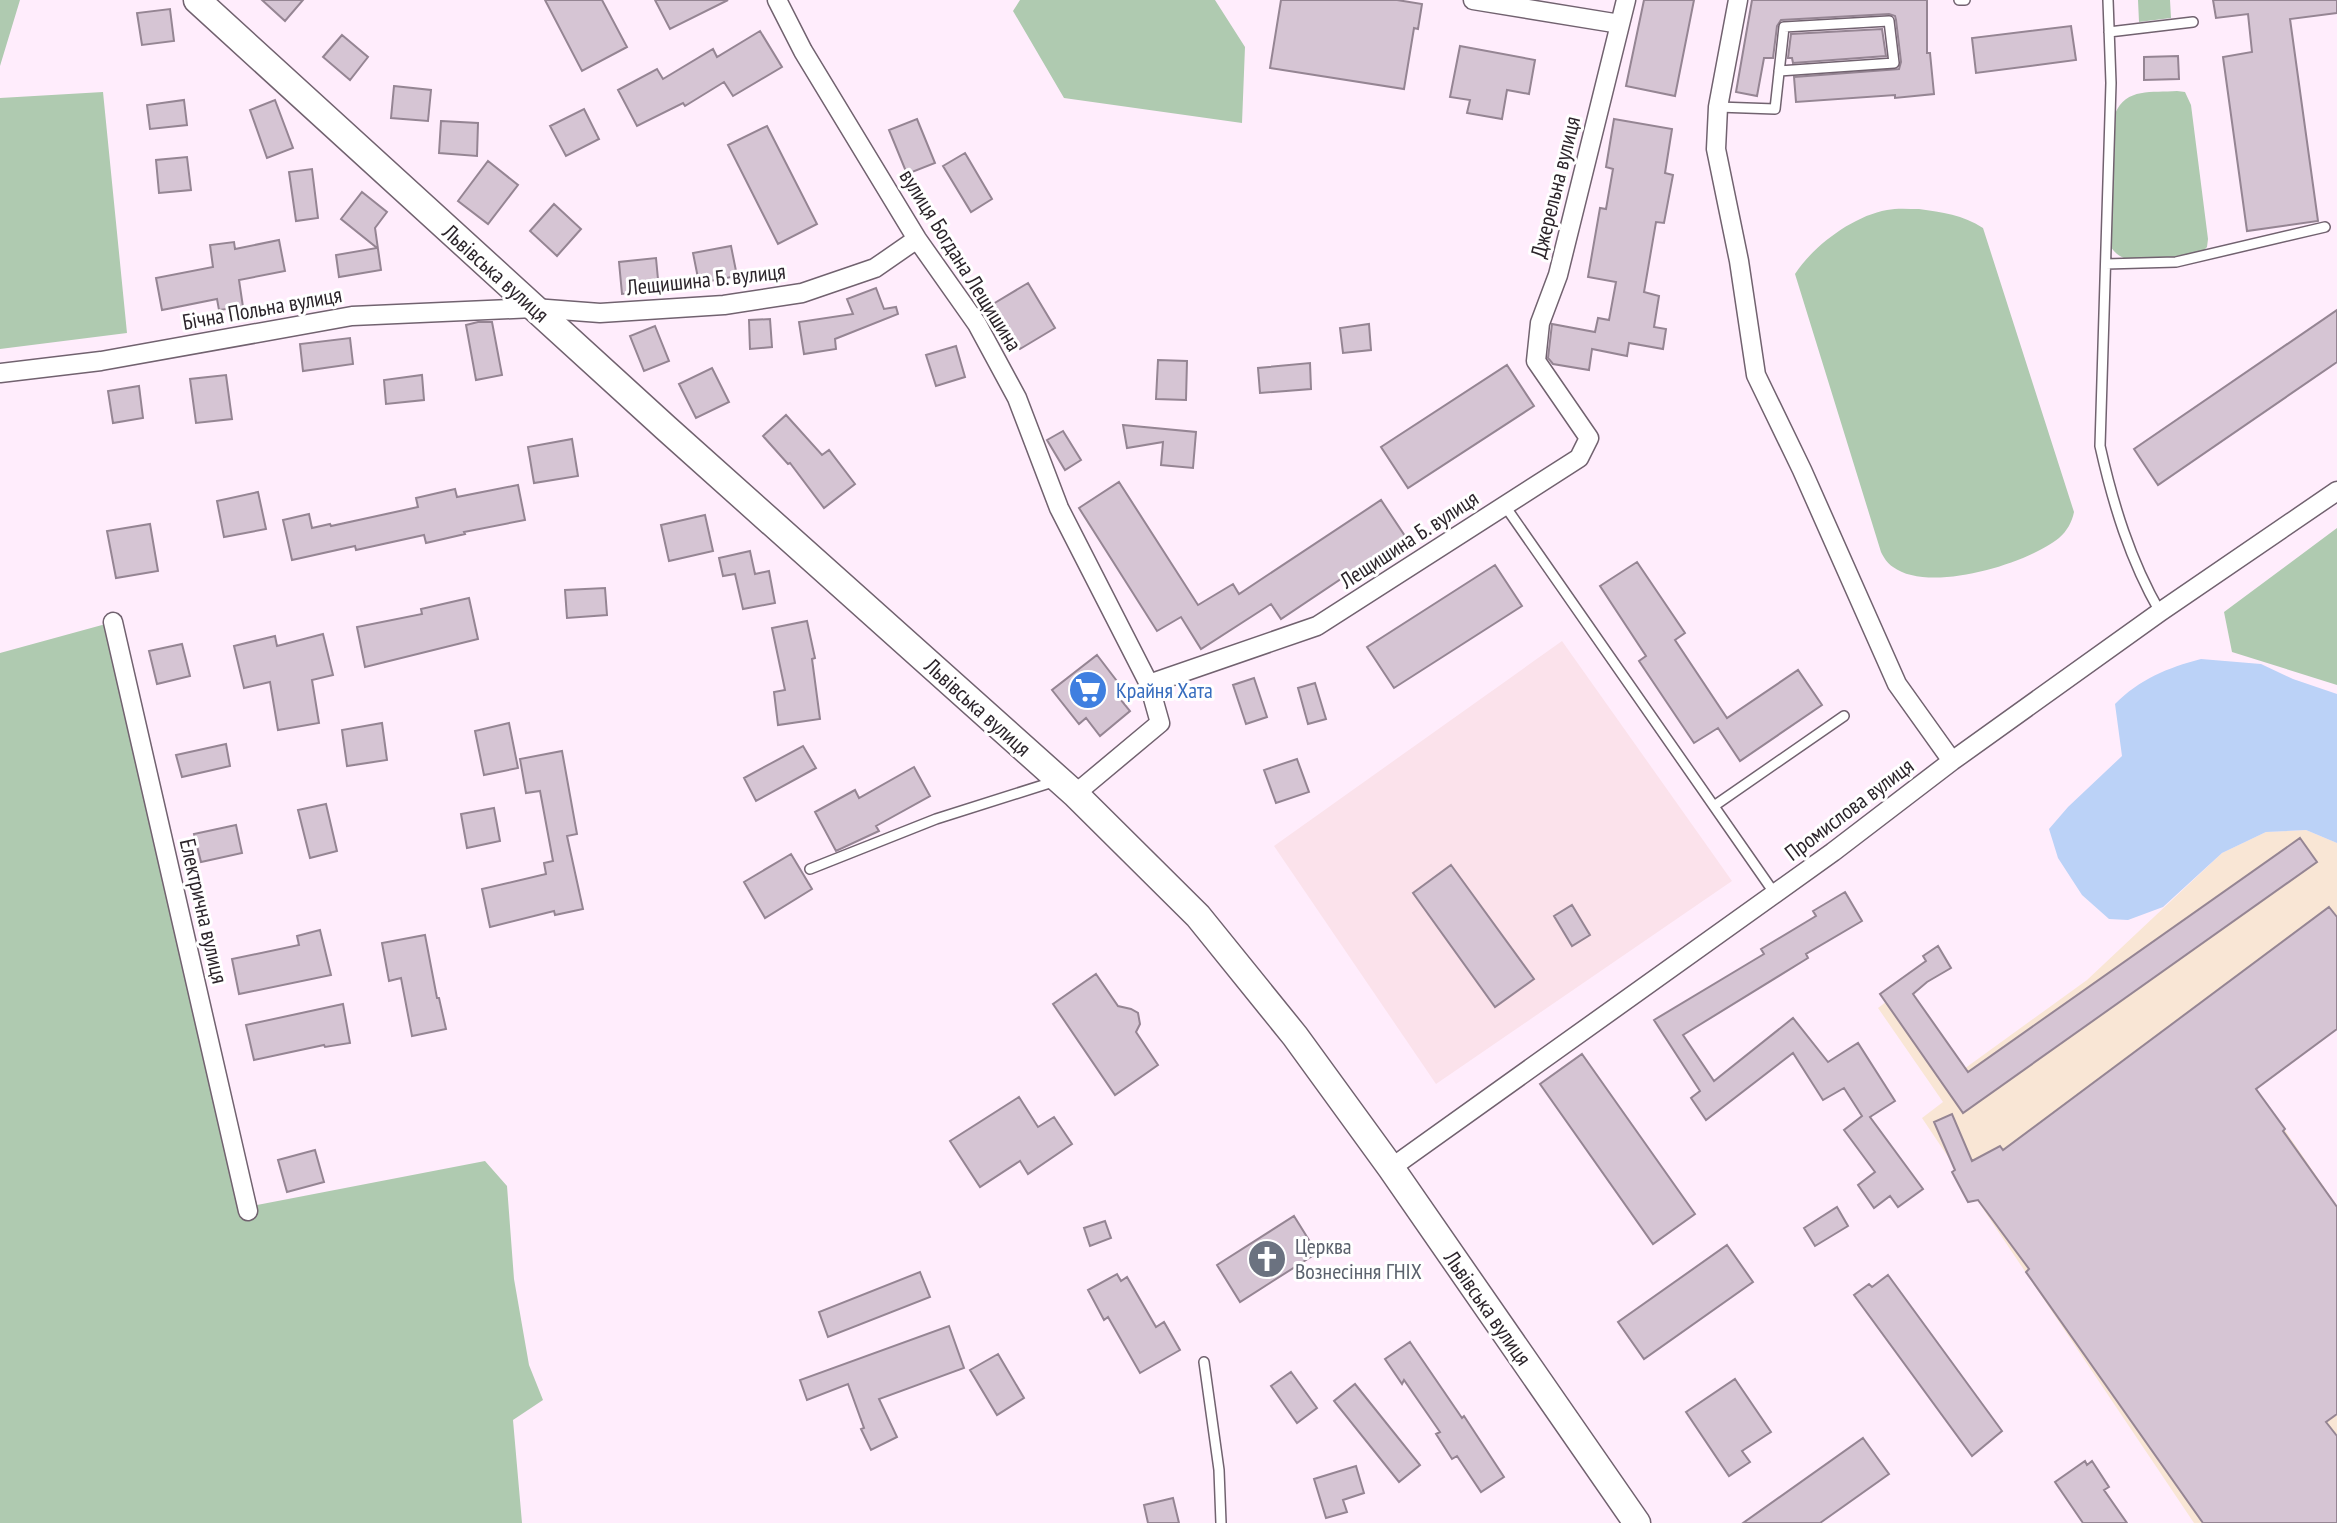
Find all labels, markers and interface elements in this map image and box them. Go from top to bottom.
street label: Джерельна вулиця [1524,113,1586,261]
street label: вулиця Богдана Лещишина [894,164,1028,356]
street label: Львівська вулиця [436,217,555,328]
street label: Лещишина Б. вулиця [624,257,787,301]
street label: Бічна Польна вулиця [180,280,344,336]
street label: Лещишина Б. вулиця [1334,484,1484,595]
street label: Львівська вулиця [918,651,1037,762]
supermarket icon: Крайня Хата [1067,669,1109,711]
place label: Крайня Хата [1116,676,1213,704]
street label: Промислова вулиця [1779,751,1919,867]
street label: Електрична вулиця [174,836,234,986]
place label: Церква Вознесіння ГНІХ [1295,1232,1422,1285]
church icon: Церква Вознесіння ГНІХ [1246,1238,1288,1280]
street label: Львівська вулиця [1438,1244,1538,1371]

